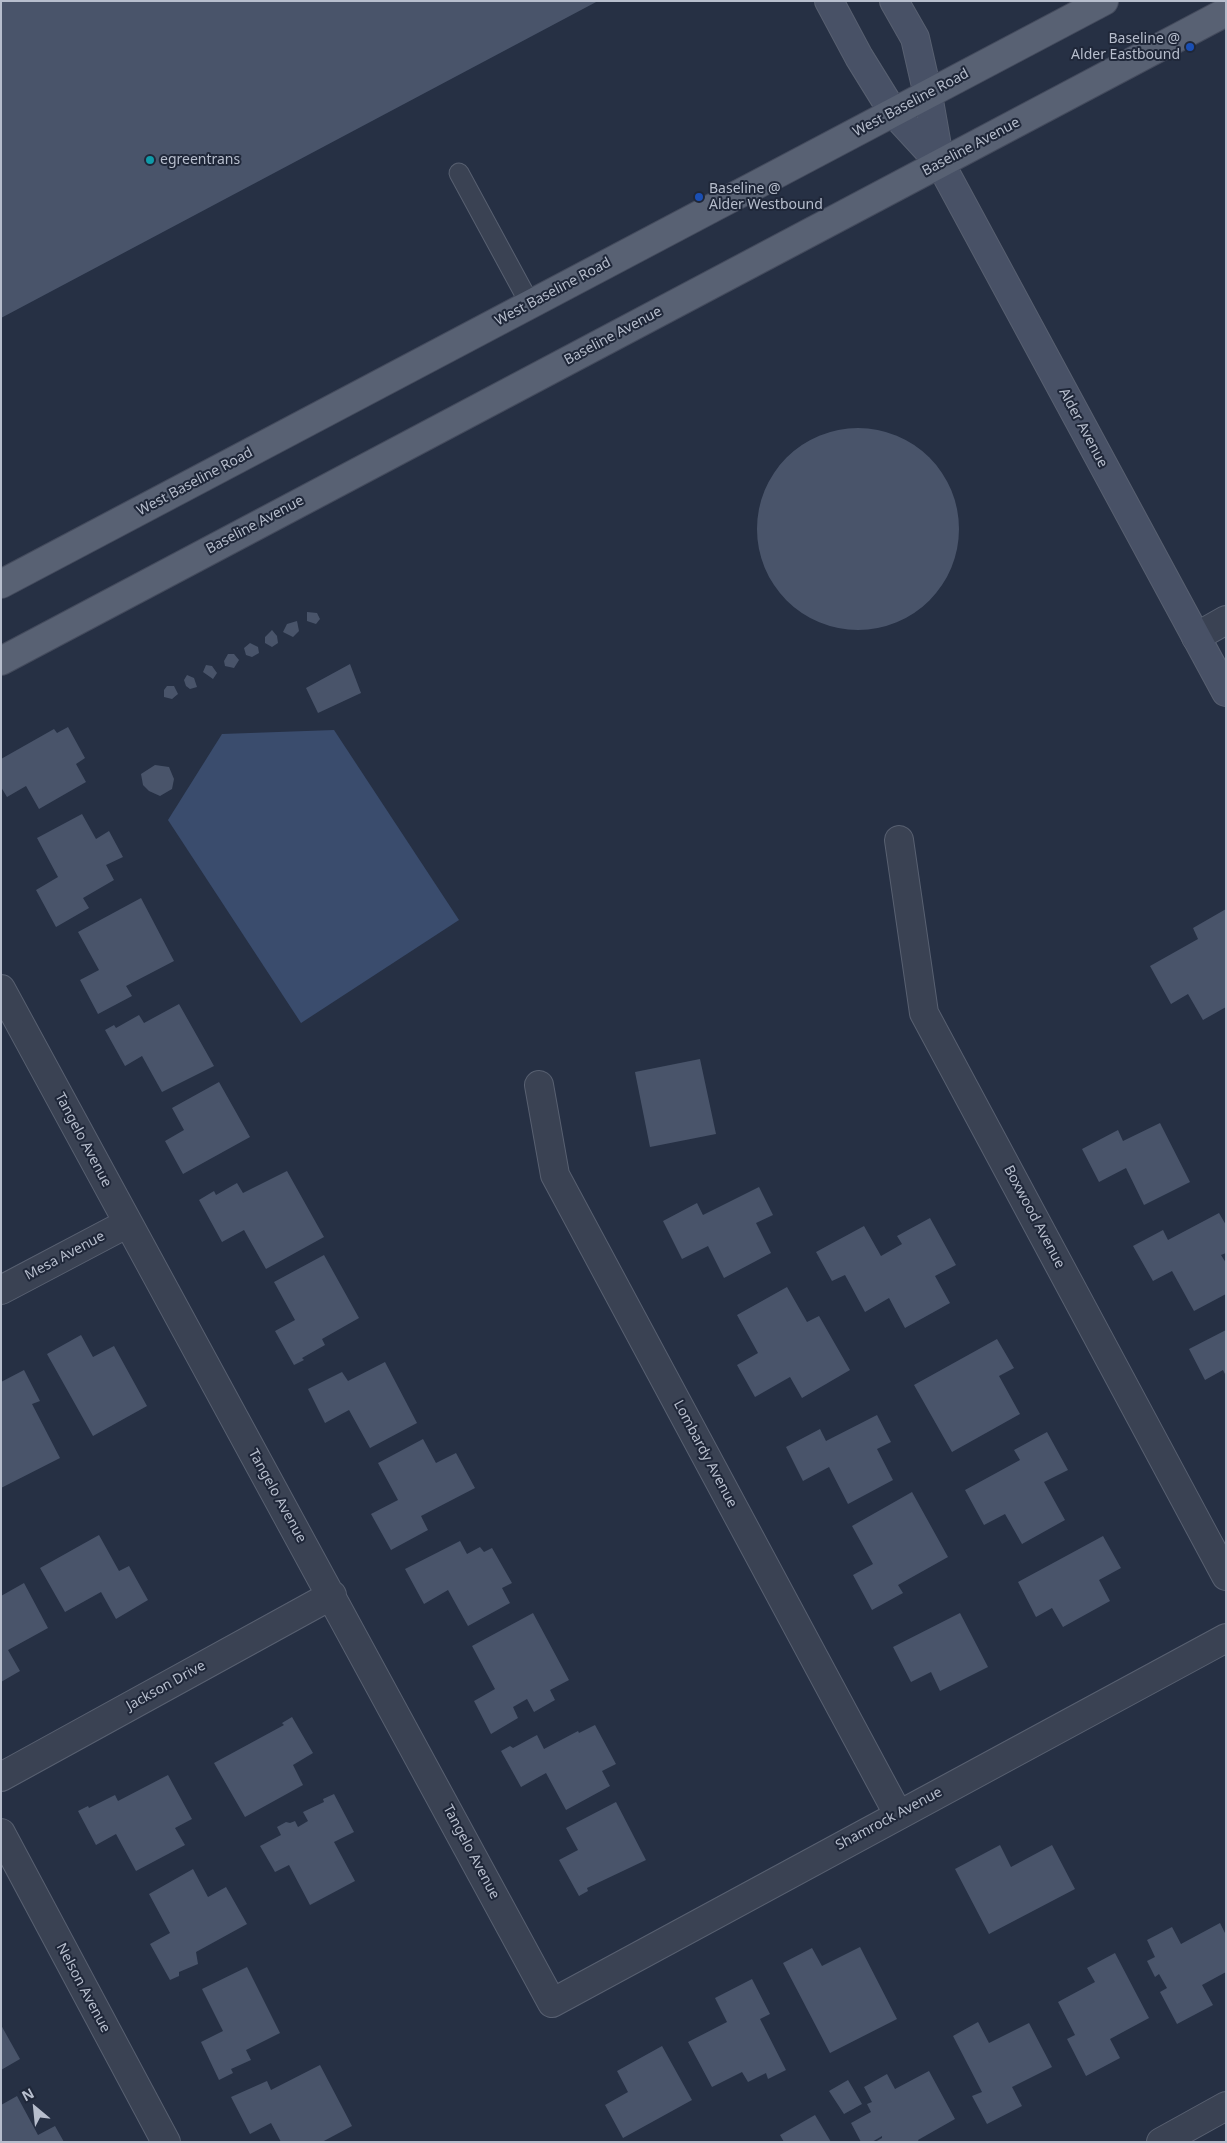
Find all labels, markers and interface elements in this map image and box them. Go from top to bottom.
place label: Baseline @ Alder Eastbound [1071,31,1180,64]
marker: Baseline @ Alder Eastbound [1184,41,1196,53]
street label: West Baseline Road [850,65,972,141]
street label: Baseline Avenue [919,114,1023,180]
place label: egreentrans [160,152,240,168]
marker: egreentrans [144,154,156,166]
place label: Baseline @ Alder Westbound [709,181,823,213]
marker: Baseline @ Alder Westbound [693,191,705,203]
street label: West Baseline Road [492,254,614,330]
street label: Baseline Avenue [561,303,665,369]
street label: Alder Avenue [1055,385,1111,471]
street label: West Baseline Road [134,444,256,520]
street label: Baseline Avenue [203,492,307,558]
street label: Tangelo Avenue [51,1090,115,1190]
street label: Boxwood Avenue [1000,1163,1068,1271]
street label: Mesa Avenue [22,1228,108,1284]
street label: Lombardy Avenue [670,1397,740,1511]
street label: Tangelo Avenue [244,1446,310,1546]
street label: Jackson Drive [123,1657,209,1715]
street label: Shamrock Avenue [833,1784,945,1854]
street label: Tangelo Avenue [439,1802,503,1902]
street label: Nelson Avenue [52,1940,114,2036]
north arrow [10,2083,60,2133]
text: N [18,2083,37,2105]

